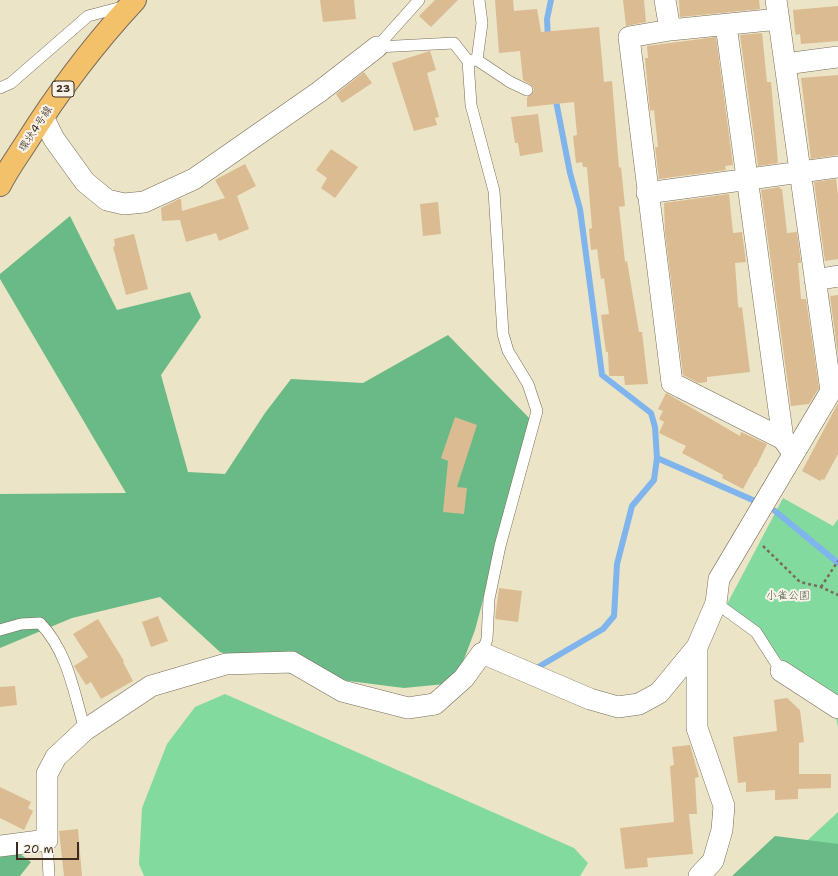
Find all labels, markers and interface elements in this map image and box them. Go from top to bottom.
road number: 23 [52,81,74,97]
street label: 環状4号線 [16,104,56,154]
park label: 小雀公園 [766,589,810,603]
scale bar [18,834,81,860]
text: 20 m [23,841,54,857]

